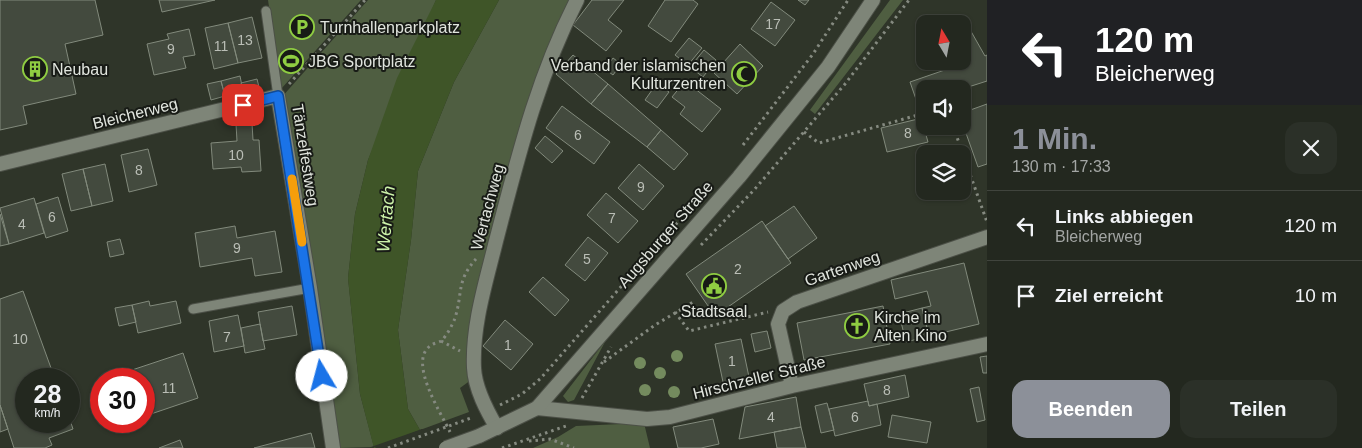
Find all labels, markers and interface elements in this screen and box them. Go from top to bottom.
parking icon: Turnhallenparkplatz [289,14,315,40]
north arrow [916,15,971,70]
map controls [916,15,971,200]
house number: 17 [765,16,781,32]
place label: Turnhallenparkplatz [320,19,460,36]
icon: left [1012,20,1077,85]
text: 120 m [1095,20,1194,59]
house number: 13 [237,32,253,48]
house number: 11 [214,38,228,54]
house number: 9 [167,41,175,57]
sports icon: JBG Sportplatz [278,48,304,74]
place label: JBG Sportplatz [308,53,416,70]
building icon: Neubau [22,56,48,82]
place label: Verband der islamischen Kulturzentren [551,57,726,92]
place label: Neubau [52,61,108,78]
mosque icon: Verband der islamischen Kulturzentren [731,61,757,87]
text: Bleicherweg [1095,61,1215,86]
button: sound [916,80,971,135]
pin [222,84,264,126]
icon: arrive [229,91,257,119]
street label: Bleicherweg [91,95,179,132]
street label: Tänzelfestweg [289,103,322,207]
text: 1 Min. [1012,122,1097,155]
button: close [1285,122,1337,174]
house number: 8 [904,125,912,141]
house number: 6 [574,127,582,143]
button: layers [916,145,971,200]
house number: 10 [228,147,244,163]
text: 130 m · 17:33 [1012,158,1111,175]
house number: 8 [135,162,143,178]
street label: Wertachweg [468,162,507,252]
street label: Augsburger Straße [615,178,716,291]
house number: 9 [637,179,645,195]
water label: Wertach [373,185,399,253]
text: Links abbiegen [1055,206,1193,227]
house number: 6 [48,209,56,225]
house number: 7 [608,210,616,226]
icon: left [1012,212,1040,240]
text: 120 m [1284,215,1337,236]
house number: 4 [18,216,26,232]
text: Bleicherweg [1055,228,1142,245]
house number: 9 [233,240,241,256]
street label: Gartenweg [802,248,882,289]
house number: 5 [583,251,591,267]
house number: 2 [734,261,742,277]
public building icon: Stadtsaal [701,273,727,299]
icon: arrive [1012,282,1040,310]
text: Ziel erreicht [1055,285,1163,306]
text: 10 m [1295,285,1337,306]
place label: Stadtsaal [681,303,747,320]
place label: Kirche im Alten Kino [874,309,947,344]
church icon: Kirche im Alten Kino [844,313,870,339]
house number: 7 [223,329,231,345]
house number: 10 [12,331,28,347]
house number: 1 [504,337,512,353]
position arrow [295,349,347,401]
street label: Hirschzeller Straße [691,353,827,402]
house number: 1 [728,353,736,369]
speed limit sign: 30 [90,368,155,433]
text: 28 [34,380,61,408]
house number: 11 [162,380,176,396]
button: Beenden [1012,380,1170,438]
button: Teilen [1180,380,1337,438]
house number: 8 [883,382,891,398]
text: km/h [34,406,61,420]
house number: 4 [767,409,775,425]
house number: 6 [851,409,859,425]

